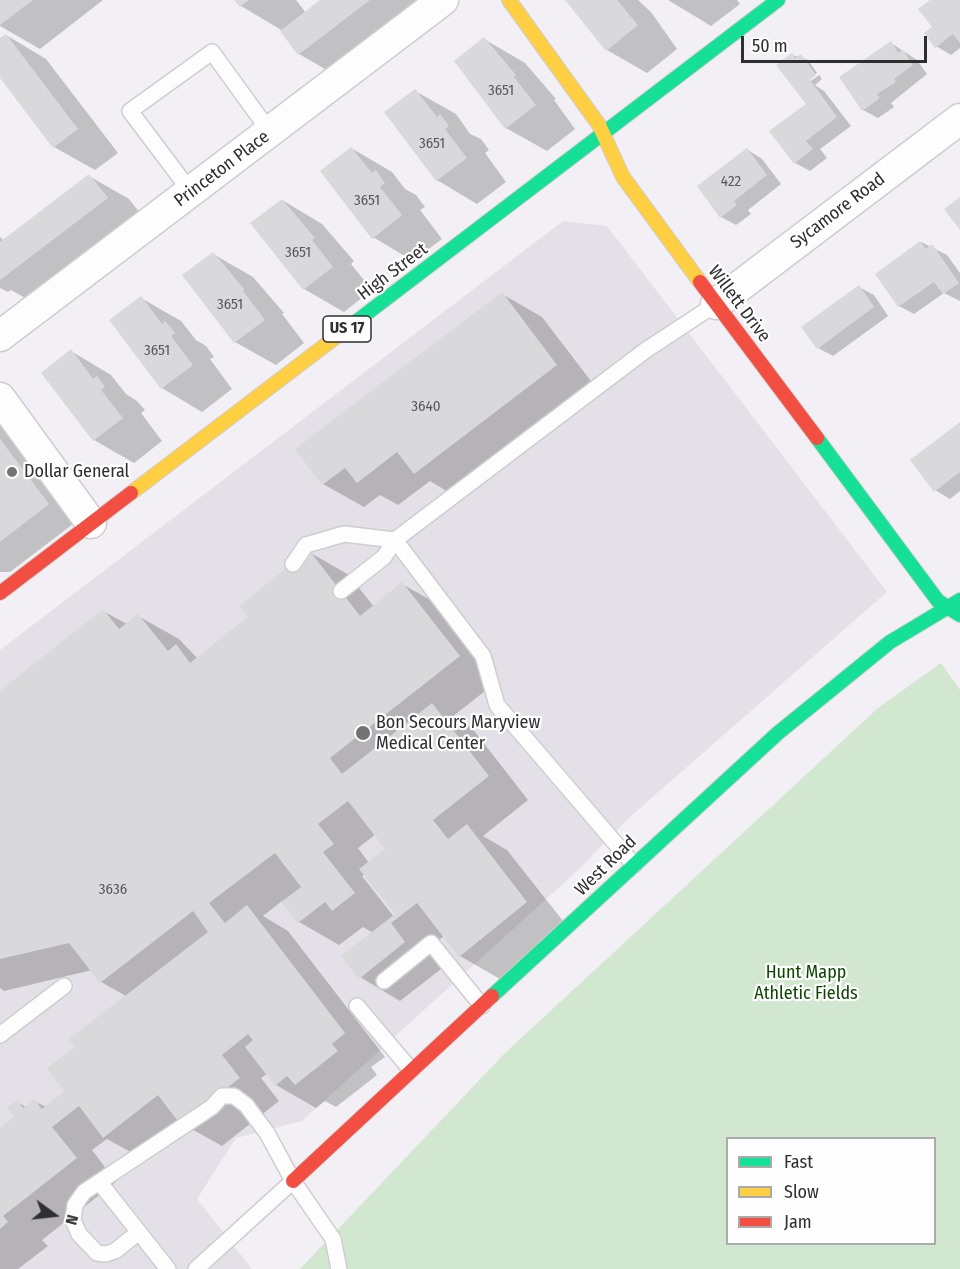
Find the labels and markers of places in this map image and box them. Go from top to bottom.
place label: Dollar General [24,461,129,483]
marker: Dollar General [5,465,19,479]
place label: Bon Secours Maryview Medical Center [376,712,540,754]
marker: Bon Secours Maryview Medical Center [354,724,372,742]

